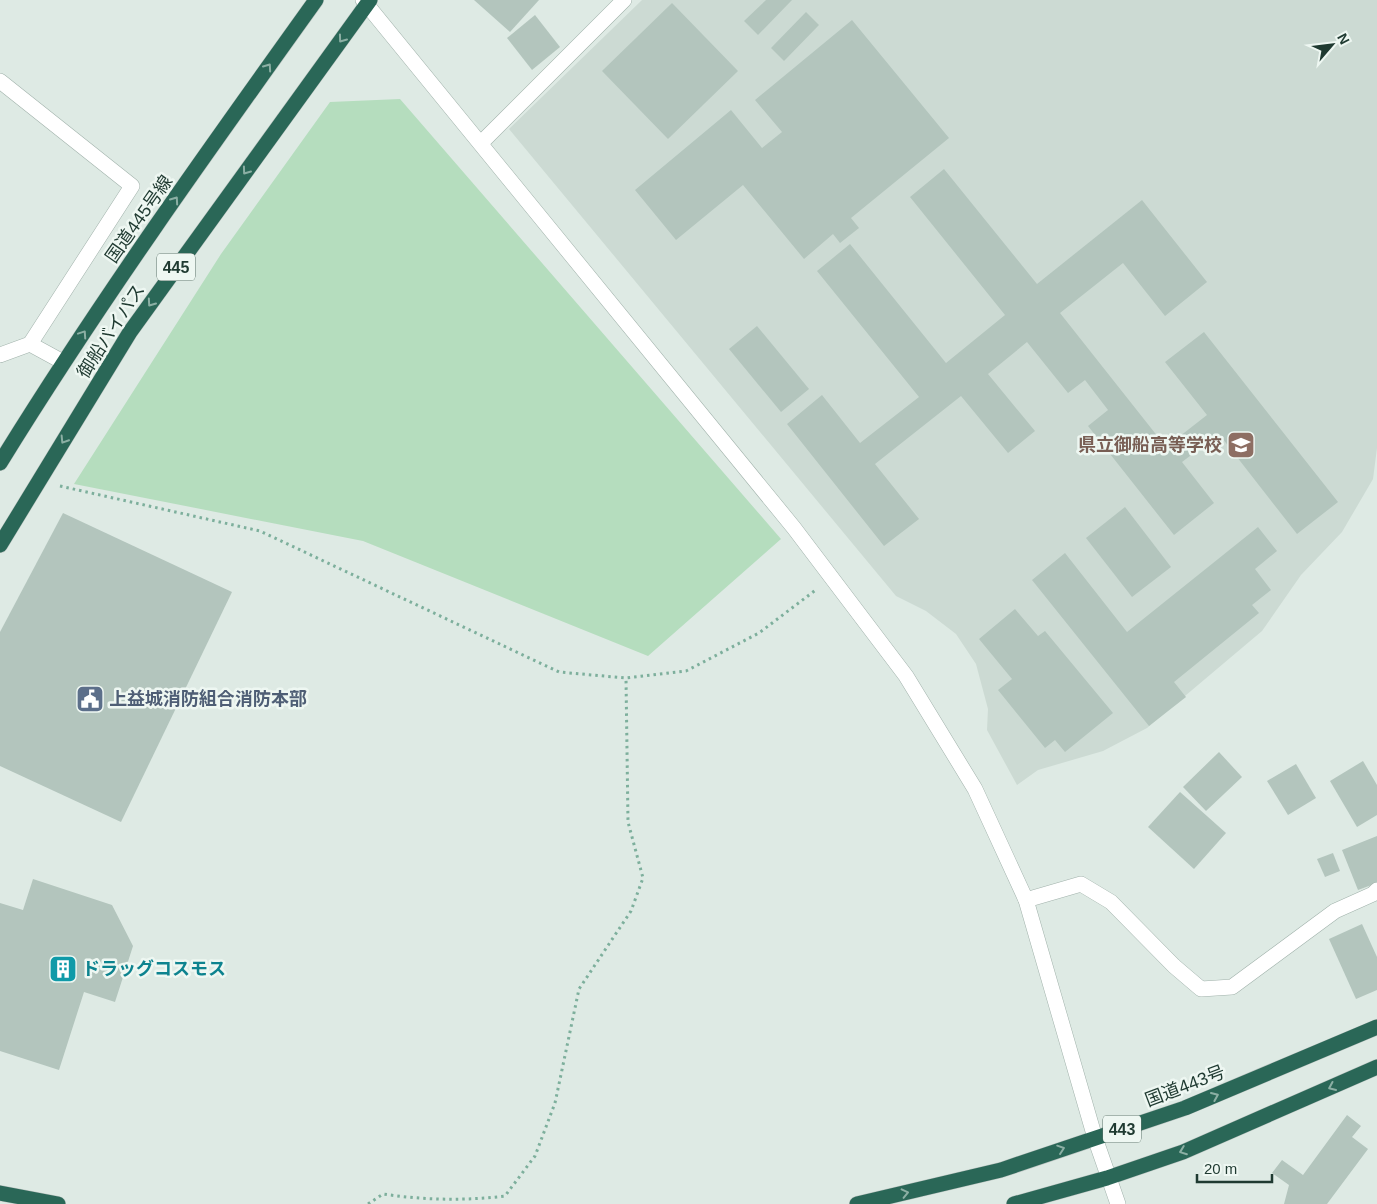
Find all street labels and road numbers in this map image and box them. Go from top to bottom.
street label: 国道445号線 [101,171,177,267]
road number: 445 [157,253,195,280]
street label: 御船バイパス [73,280,149,382]
street label: 国道443号 [1142,1062,1228,1110]
road number: 443 [1103,1116,1141,1142]

